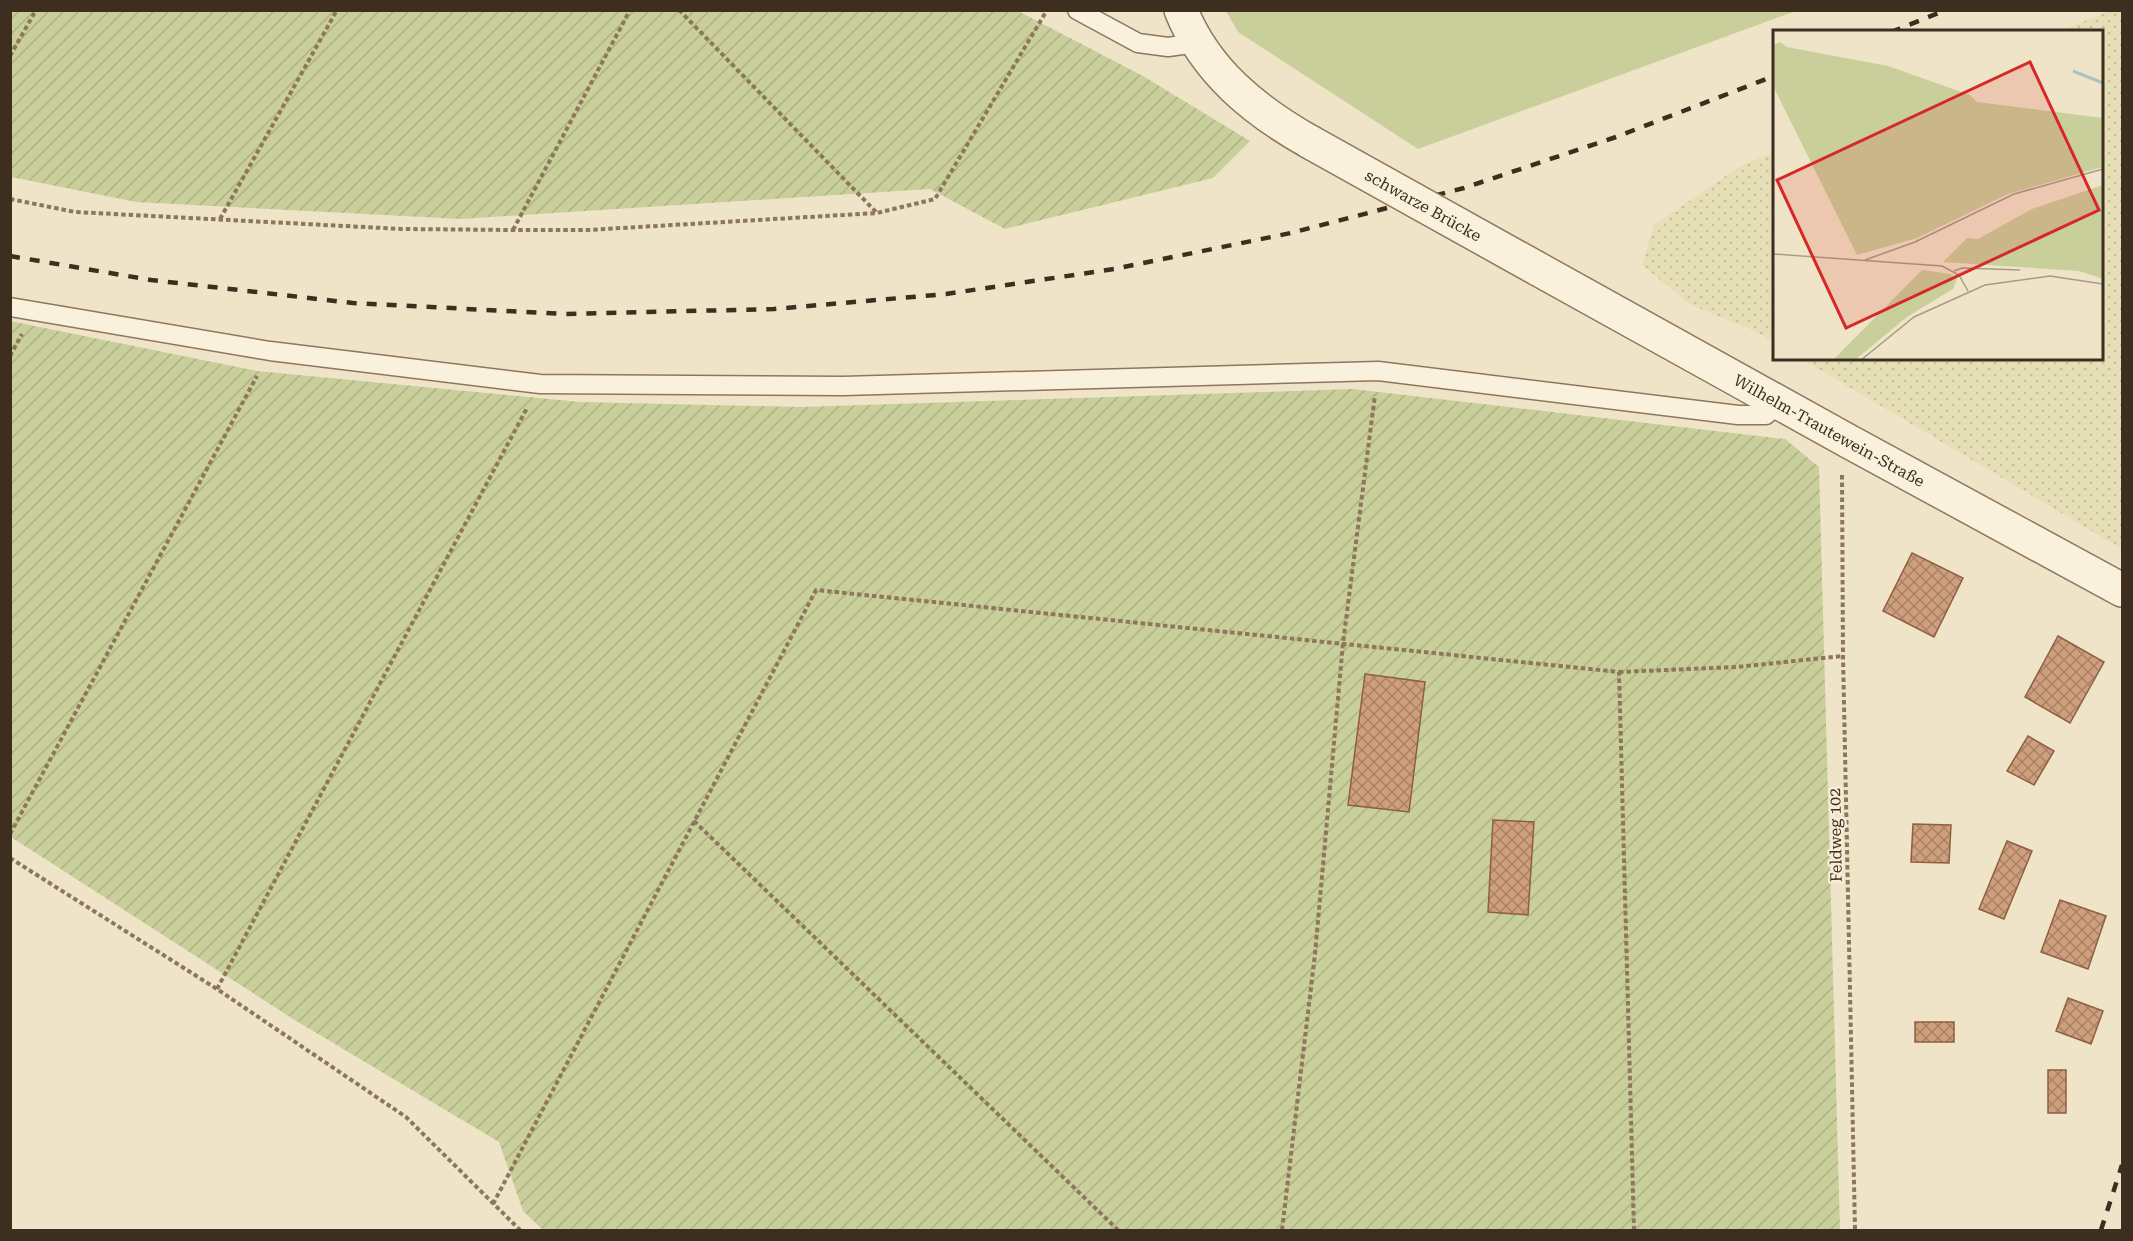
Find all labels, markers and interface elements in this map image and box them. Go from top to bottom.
inset map [1773,30,2103,360]
street label: schwarze Brücke [1362,166,1485,246]
street label: Wilhelm-Trautewein-Straße [1730,370,1928,491]
street label: Feldweg 102 [1825,788,1846,882]

